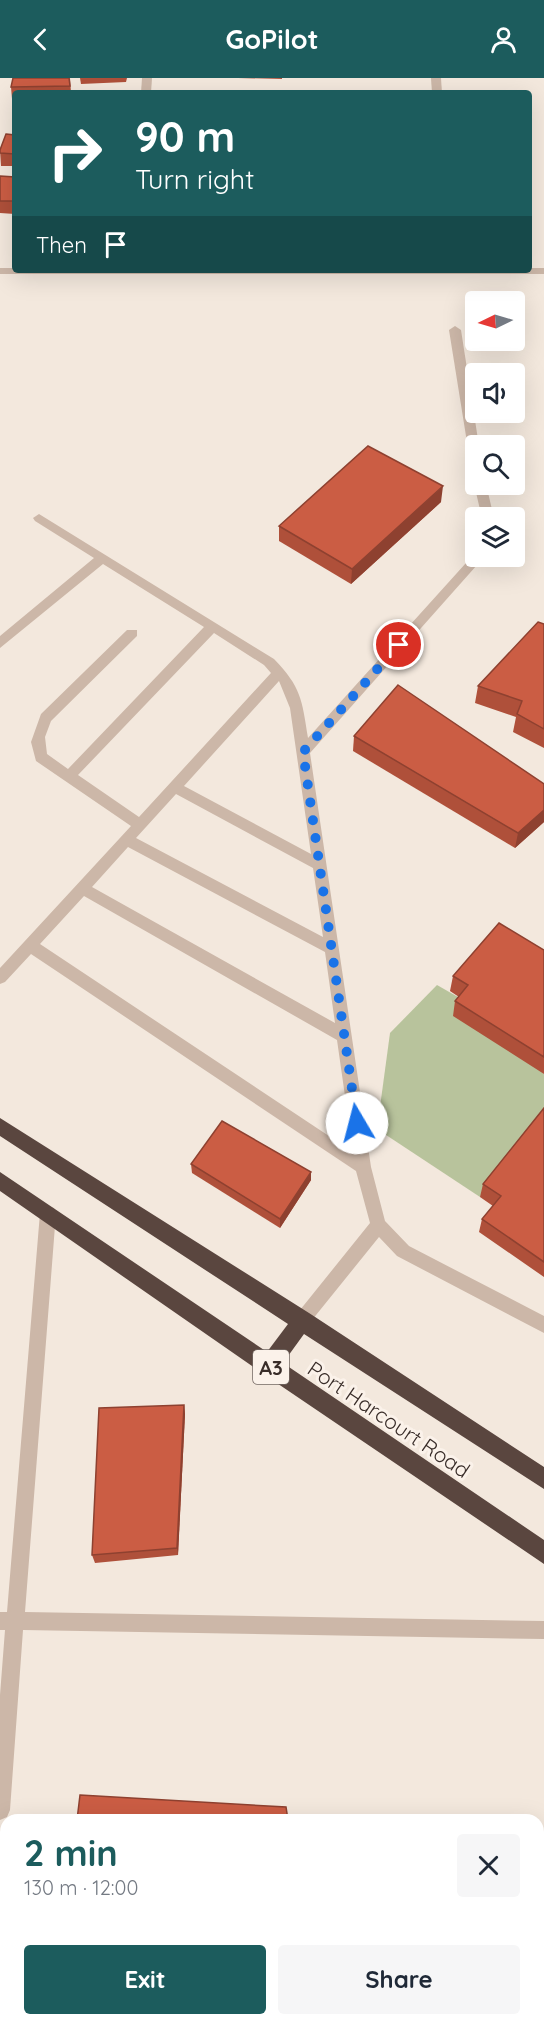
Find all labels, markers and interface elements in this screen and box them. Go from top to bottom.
text: GoPilot [225,22,319,56]
icon: back [24,23,57,56]
icon: person [487,23,520,56]
text: 90 m [135,110,235,163]
icon: right [36,114,114,192]
text: Turn right [135,162,254,196]
icon: arrive [99,228,132,261]
text: Then [36,231,87,259]
north arrow [465,291,525,351]
map controls [465,291,525,567]
button: sound [465,363,525,423]
button: search [465,435,525,495]
button: layers [465,507,525,567]
pin [373,619,424,670]
icon: arrive [382,628,415,661]
position arrow [325,1091,389,1155]
road number: A3 [253,1350,289,1384]
street label: Port Harcourt Road [303,1355,475,1483]
text: 2 min [24,1830,118,1875]
button: close [457,1834,520,1897]
text: 130 m · 12:00 [24,1875,138,1900]
button: Exit [24,1945,266,2014]
button: Share [278,1945,520,2014]

